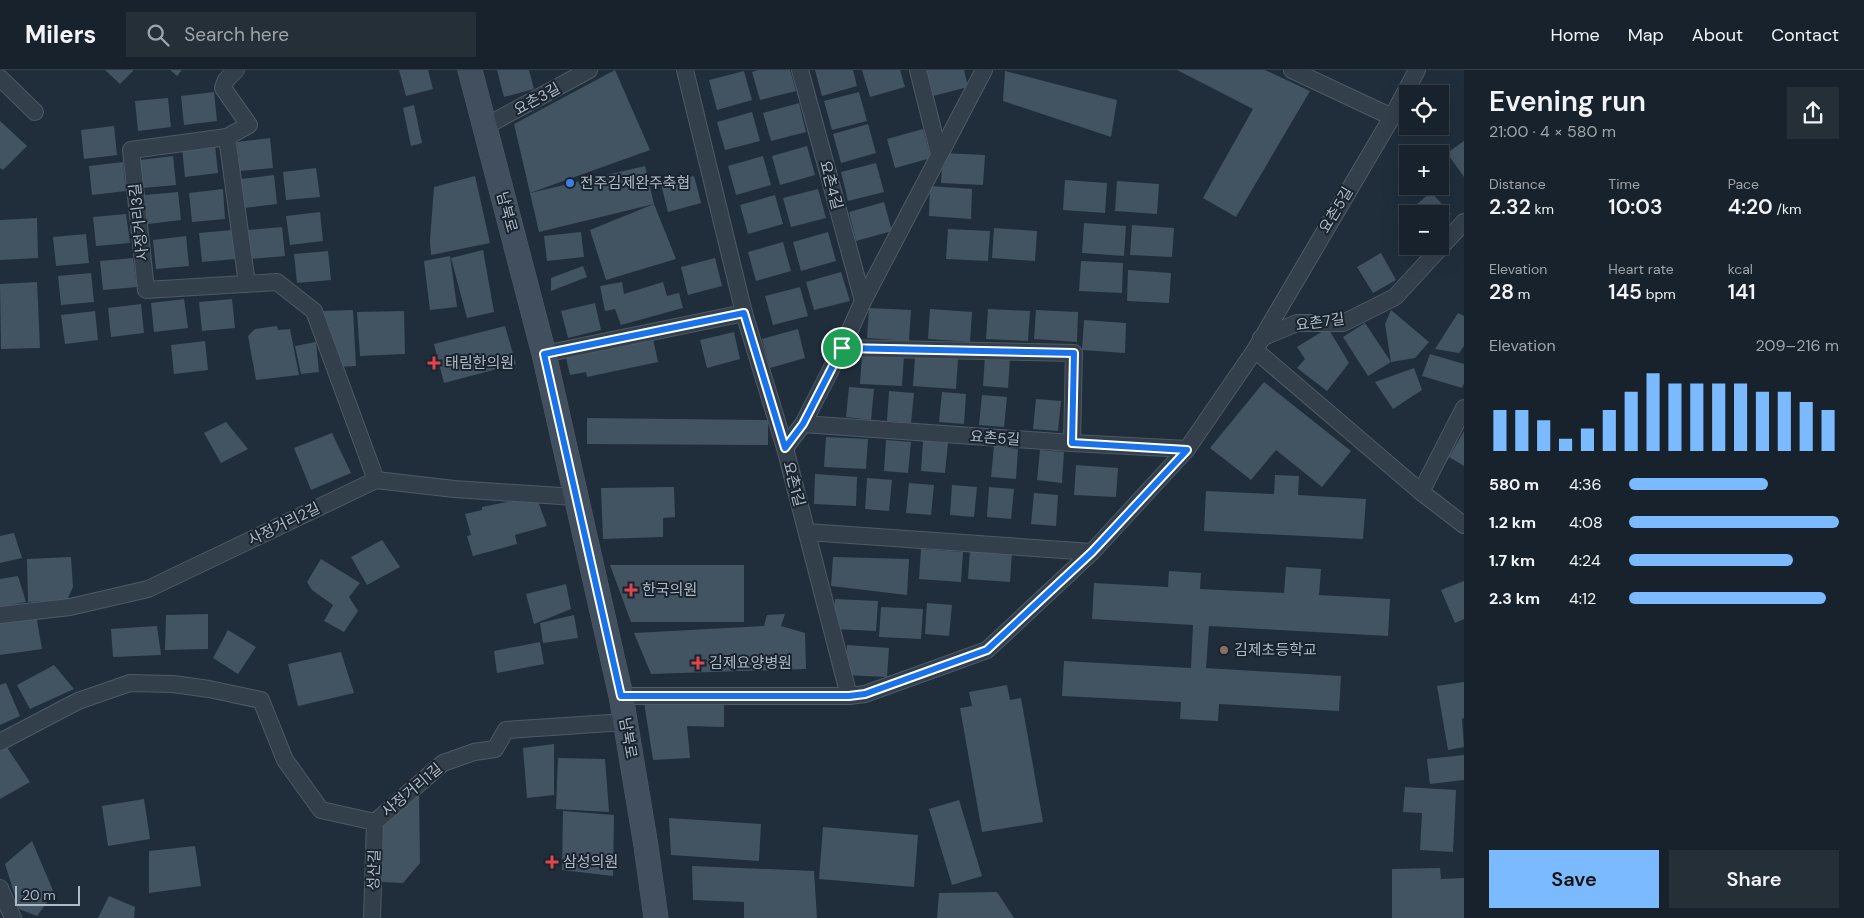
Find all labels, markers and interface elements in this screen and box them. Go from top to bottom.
search box [126,12,476,57]
text: Milers [25,19,96,50]
icon: search [144,21,172,49]
text: Search here [184,22,289,47]
text: Home [1550,23,1600,47]
text: Map [1628,23,1664,47]
text: About [1692,23,1743,47]
text: Contact [1771,23,1839,47]
street label: 요촌3길 [510,78,564,120]
text: Evening run [1489,83,1646,120]
map controls [1399,85,1449,255]
button: locate [1399,85,1449,135]
button: share [1787,87,1839,139]
text: 21:00 · 4 × 580 m [1489,121,1616,142]
button: + [1399,145,1449,195]
street label: 요촌4길 [815,158,847,212]
place label: 전주김제완주축협 [580,173,690,193]
text: Distance [1489,175,1546,193]
text: Time [1608,175,1640,193]
text: Pace [1728,175,1759,193]
marker: 전주김제완주축협 [564,177,576,189]
street label: 사정거리3길 [125,182,153,262]
street label: 요촌5길 [1314,183,1358,237]
street label: 남북로 [492,189,522,235]
text: 2.32 [1489,193,1531,221]
text: 10:03 [1608,193,1663,221]
text: 4:20 [1728,193,1773,221]
text: km [1531,200,1554,218]
text: /km [1773,200,1801,218]
button: − [1399,205,1449,255]
text: Elevation [1489,260,1547,278]
text: Heart rate [1608,260,1674,278]
text: kcal [1728,260,1753,278]
text: 28 [1489,278,1514,306]
text: 145 [1608,278,1642,306]
text: 141 [1728,278,1756,306]
text: m [1514,285,1530,303]
text: bpm [1642,285,1676,303]
street label: 요촌7길 [1294,309,1346,335]
pin [821,327,863,369]
icon: arrive [828,334,856,362]
text: Elevation [1489,335,1556,356]
text: 209–216 m [1755,335,1839,356]
place label: 태림한의원 [445,353,514,373]
marker: 태림한의원 [427,356,441,370]
street label: 요촌5길 [969,426,1021,450]
street label: 요촌1길 [778,459,810,509]
text: 580 m [1489,474,1539,495]
text: 4:36 [1569,474,1601,495]
street label: 사정거리2길 [245,498,323,550]
text: 1.2 km [1489,512,1536,533]
text: 4:08 [1569,512,1603,533]
text: 1.7 km [1489,550,1535,571]
text: 4:24 [1569,550,1601,571]
place label: 한국의원 [642,580,697,600]
marker: 한국의원 [624,583,638,597]
text: 2.3 km [1489,588,1540,609]
text: 4:12 [1569,588,1596,609]
place label: 김제초등학교 [1234,640,1317,660]
marker: 김제초등학교 [1218,644,1230,656]
place label: 김제요양병원 [709,653,792,673]
marker: 김제요양병원 [691,656,705,670]
street label: 남북로 [615,716,641,760]
street label: 사정거리1길 [377,759,447,821]
street label: 성산길 [363,849,385,891]
button: Save [1489,850,1659,908]
button: Share [1669,850,1839,908]
place label: 삼성의원 [563,852,618,872]
marker: 삼성의원 [545,855,559,869]
scale bar [15,883,80,906]
text: 20 m [22,886,56,904]

